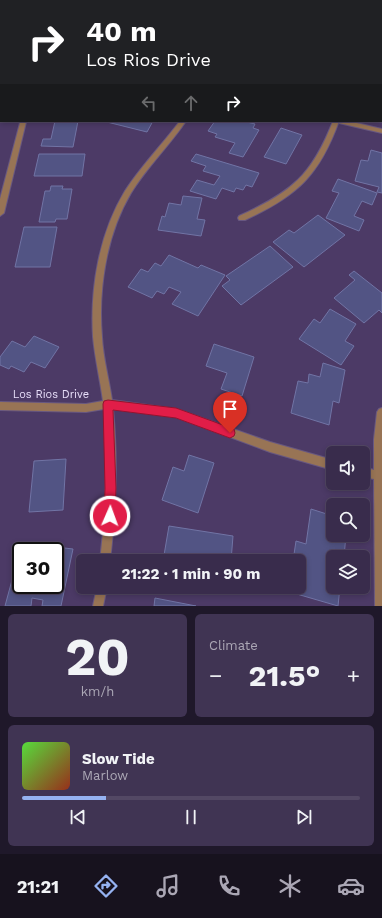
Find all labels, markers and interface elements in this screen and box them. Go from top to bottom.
text: 40 m [86,15,156,48]
icon: right [20,16,72,68]
text: Los Rios Drive [86,49,211,70]
icon: left [138,92,160,114]
icon: ahead [180,92,202,114]
icon: right [222,92,244,114]
street label: Los Rios Drive [13,388,89,401]
pin [213,392,247,433]
icon: arrive [219,398,241,420]
map controls [326,446,370,594]
button: sound [326,446,370,490]
position arrow [89,495,131,537]
button: search [326,498,370,542]
speed limit sign: 30 [12,542,64,594]
button: layers [326,550,370,594]
text: 21:22 · 1 min · 90 m [122,565,260,583]
text: 20 [65,627,130,688]
text: Climate [209,638,258,653]
text: 21.5° [249,658,320,693]
text: − [209,663,222,688]
text: + [347,663,360,688]
text: km/h [81,684,114,699]
text: Slow Tide [82,750,155,768]
text: Marlow [82,768,128,783]
icon: previous [67,806,89,828]
icon: pause [180,806,202,828]
icon: next [293,806,315,828]
icon: directions [92,872,120,900]
icon: music [154,872,182,900]
icon: phone [215,872,243,900]
icon: climate [276,872,304,900]
icon: car [337,872,365,900]
text: 21:21 [17,876,59,897]

